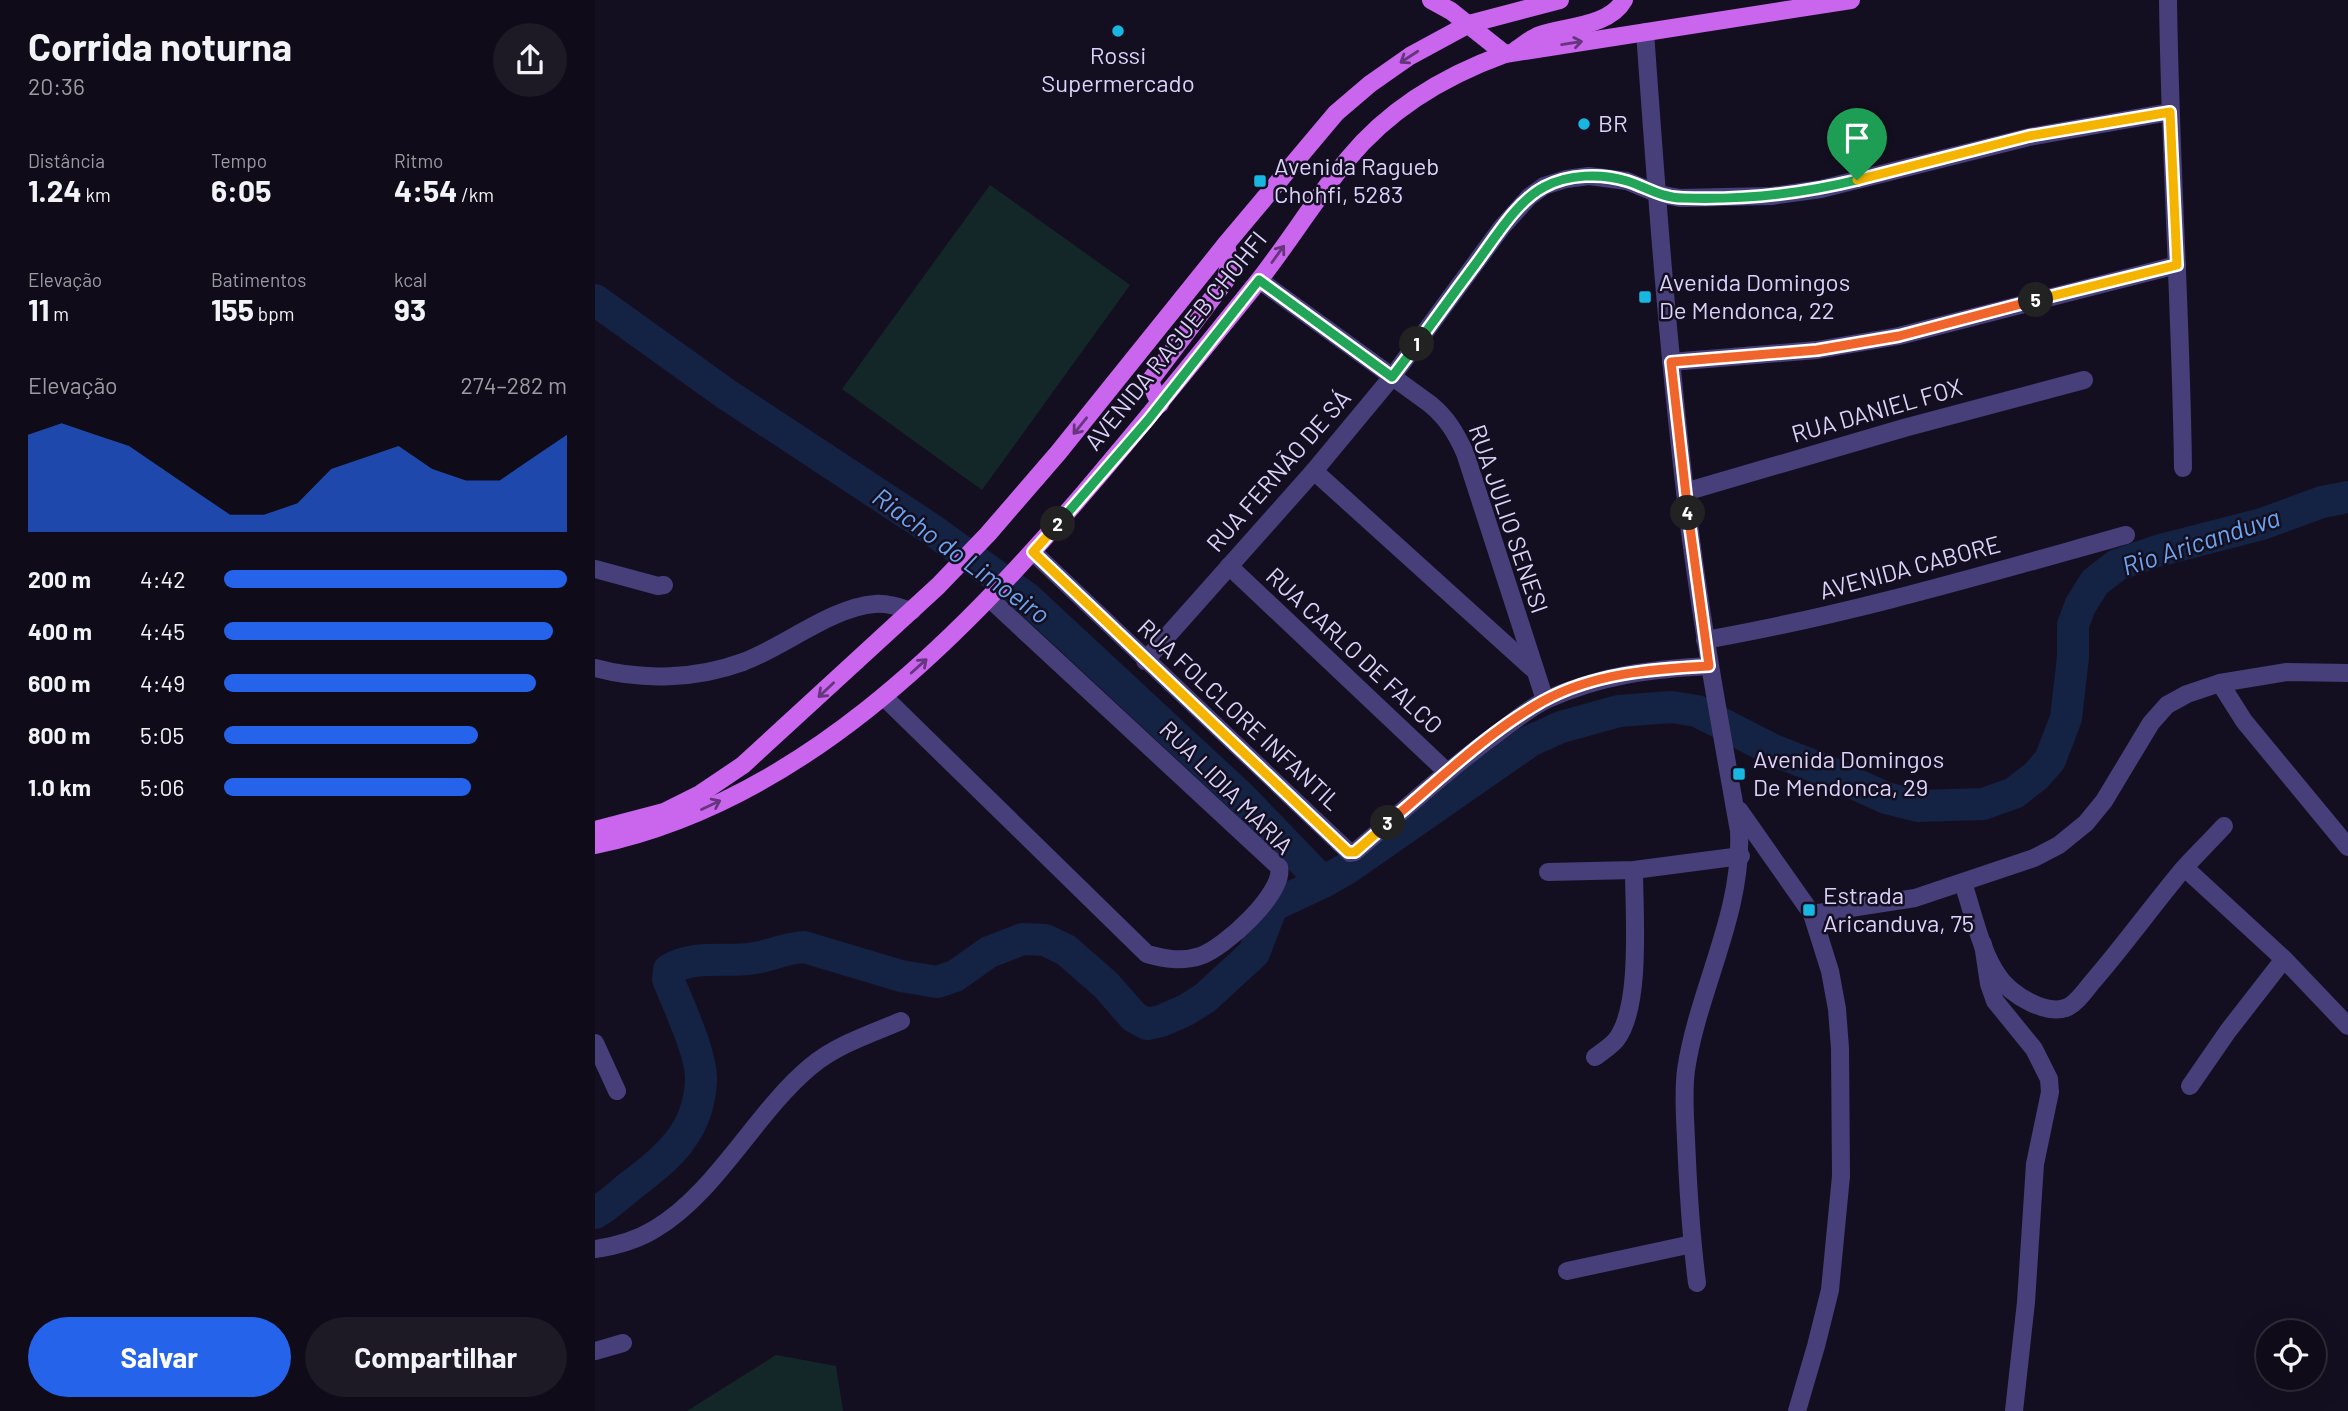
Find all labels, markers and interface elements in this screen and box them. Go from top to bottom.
text: Corrida noturna [28,23,292,69]
button: share [493,23,567,97]
marker: Rossi Supermercado [1110,23,1126,39]
one-way arrow [1560,36,1583,49]
place label: Rossi Supermercado [1041,40,1195,97]
one-way arrow [1400,51,1420,65]
text: 20:36 [28,72,85,100]
place label: BR [1598,108,1628,137]
pin [1827,108,1887,180]
marker: BR [1576,116,1592,132]
icon: arrive [1838,119,1876,157]
text: Distância [28,149,105,172]
text: Tempo [211,149,267,172]
text: Ritmo [394,149,443,172]
place label: Avenida Ragueb Chohfi, 5283 [1274,151,1439,208]
text: 1.24 [28,172,82,208]
text: 6:05 [211,172,271,208]
text: 4:54 [394,172,457,208]
marker: Avenida Ragueb Chohfi, 5283 [1252,173,1268,189]
text: km [82,183,111,206]
text: /km [457,183,494,206]
street label: AVENIDA RAGUEB CHOHFI [1078,225,1272,455]
one-way arrow [1271,245,1286,263]
place label: Avenida Domingos De Mendonca, 22 [1659,267,1850,324]
text: Elevação [28,268,102,291]
text: Batimentos [211,268,306,291]
text: kcal [394,268,427,291]
pin: 5 [2019,282,2053,318]
text: 5 [2030,288,2041,311]
marker: Avenida Domingos De Mendonca, 22 [1637,289,1653,305]
text: 11 [28,291,49,327]
text: 155 [211,291,254,327]
text: 93 [394,291,426,327]
text: m [49,302,69,325]
text: bpm [254,302,294,325]
pin: 1 [1399,326,1435,362]
text: 1 [1413,332,1420,355]
text: Elevação [28,371,118,399]
text: 274–282 m [461,371,567,399]
street label: RUA DANIEL FOX [1788,371,1965,448]
street label: RUA FERNÃO DE SÁ [1200,383,1356,557]
one-way arrow [1072,417,1087,435]
street label: RUA JULIO SENESI [1464,420,1555,617]
water label: Riacho do Limoeiro [867,480,1057,629]
pin: 4 [1671,496,1705,530]
water label: Rio Aricanduva [2118,500,2283,581]
text: 4 [1682,501,1693,524]
pin: 2 [1041,506,1075,542]
text: 2 [1052,512,1063,535]
street label: AVENIDA CABORE [1816,528,2003,605]
street label: RUA CARLO DE FALCO [1261,561,1449,739]
text: 200 m [28,565,91,593]
text: 4:42 [140,565,185,593]
street label: RUA FOLCLORE INFANTIL [1132,612,1348,816]
text: 400 m [28,617,92,645]
text: 4:45 [140,617,185,645]
one-way arrow [910,657,927,674]
text: 600 m [28,669,90,697]
text: 4:49 [140,669,185,697]
one-way arrow [818,682,835,699]
street label: RUA LIDIA MARIA [1154,714,1300,860]
text: 800 m [28,721,90,749]
text: 5:05 [140,721,184,749]
place label: Avenida Domingos De Mendonca, 29 [1753,744,1944,801]
marker: Avenida Domingos De Mendonca, 29 [1731,766,1747,782]
text: 1.0 km [28,773,91,801]
text: 5:06 [140,773,184,801]
one-way arrow [700,798,721,811]
pin: 3 [1371,806,1405,840]
text: 3 [1382,811,1393,834]
place label: Estrada Aricanduva, 75 [1823,880,1974,937]
marker: Estrada Aricanduva, 75 [1801,902,1817,918]
button: Salvar [28,1317,291,1397]
button: Compartilhar [305,1317,567,1397]
map controls [2256,1320,2326,1390]
button: locate [2256,1320,2326,1390]

